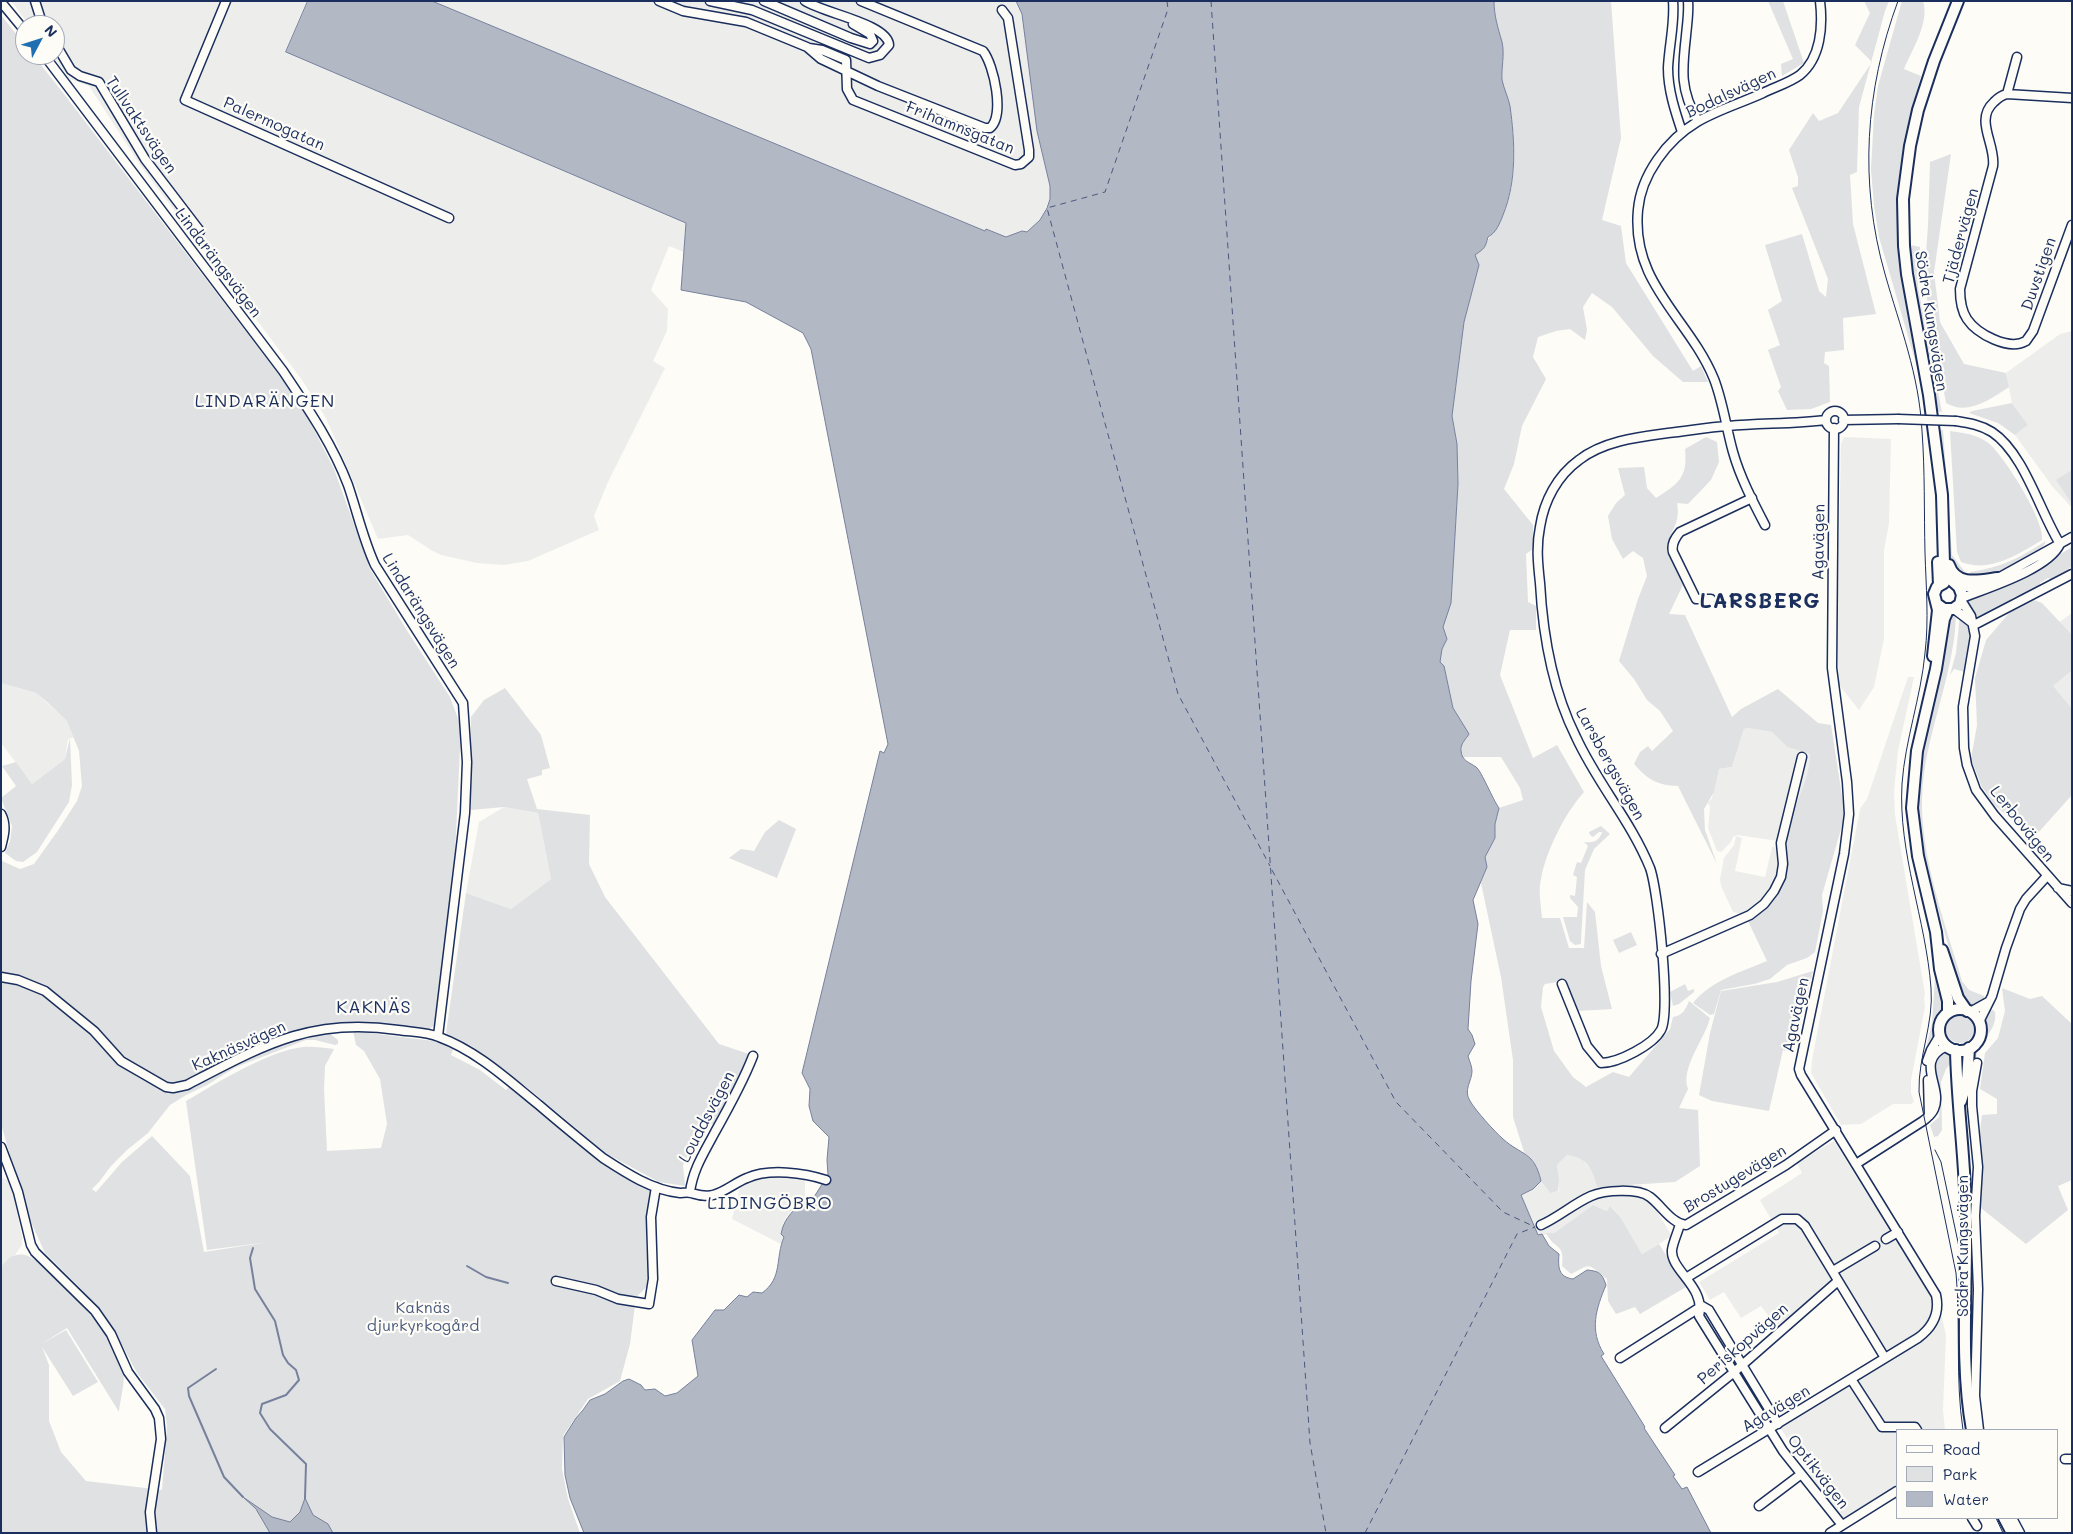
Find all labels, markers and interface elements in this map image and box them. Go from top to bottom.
north arrow [15,15,65,65]
text: N [40,20,62,41]
street label: Bodalsvägen [1683,64,1779,122]
street label: Tullvaktsvägen [101,73,181,177]
street label: Palermogatan [220,93,328,155]
street label: Frihamnsgatan [903,97,1017,159]
street label: Tjädervägen [1939,186,1983,286]
street label: Lindarängsvägen [171,204,265,322]
street label: Duvstigen [2018,235,2060,313]
street label: Södra Kungsvägen [1910,249,1952,393]
district label: LINDARÄNGEN [193,390,337,412]
street label: Agavägen [1809,504,1829,580]
street label: Lindarängsvägen [378,550,464,672]
district label: LARSBERG [1699,589,1821,615]
street label: Larsbergsvägen [1571,705,1649,823]
street label: Lerbovägen [1986,782,2058,866]
street label: Agavägen [1779,976,1813,1054]
district label: KAKNÄS [336,996,412,1018]
street label: Kaknäsvägen [189,1017,289,1075]
street label: Louddsvägen [675,1068,739,1166]
street label: Brostugevägen [1680,1141,1790,1217]
street label: Södra Kungsvägen [1953,1175,1973,1317]
district label: LIDINGÖBRO [706,1192,834,1214]
park label: Kaknäs djurkyrkogård [367,1298,479,1336]
street label: Periskopvägen [1694,1299,1792,1389]
street label: Agavägen [1738,1381,1814,1437]
legend [1896,1429,2058,1519]
street label: Optikvägen [1783,1431,1853,1513]
text: Road [1943,1439,1980,1459]
text: Park [1943,1464,1977,1484]
text: Water [1943,1489,1989,1509]

